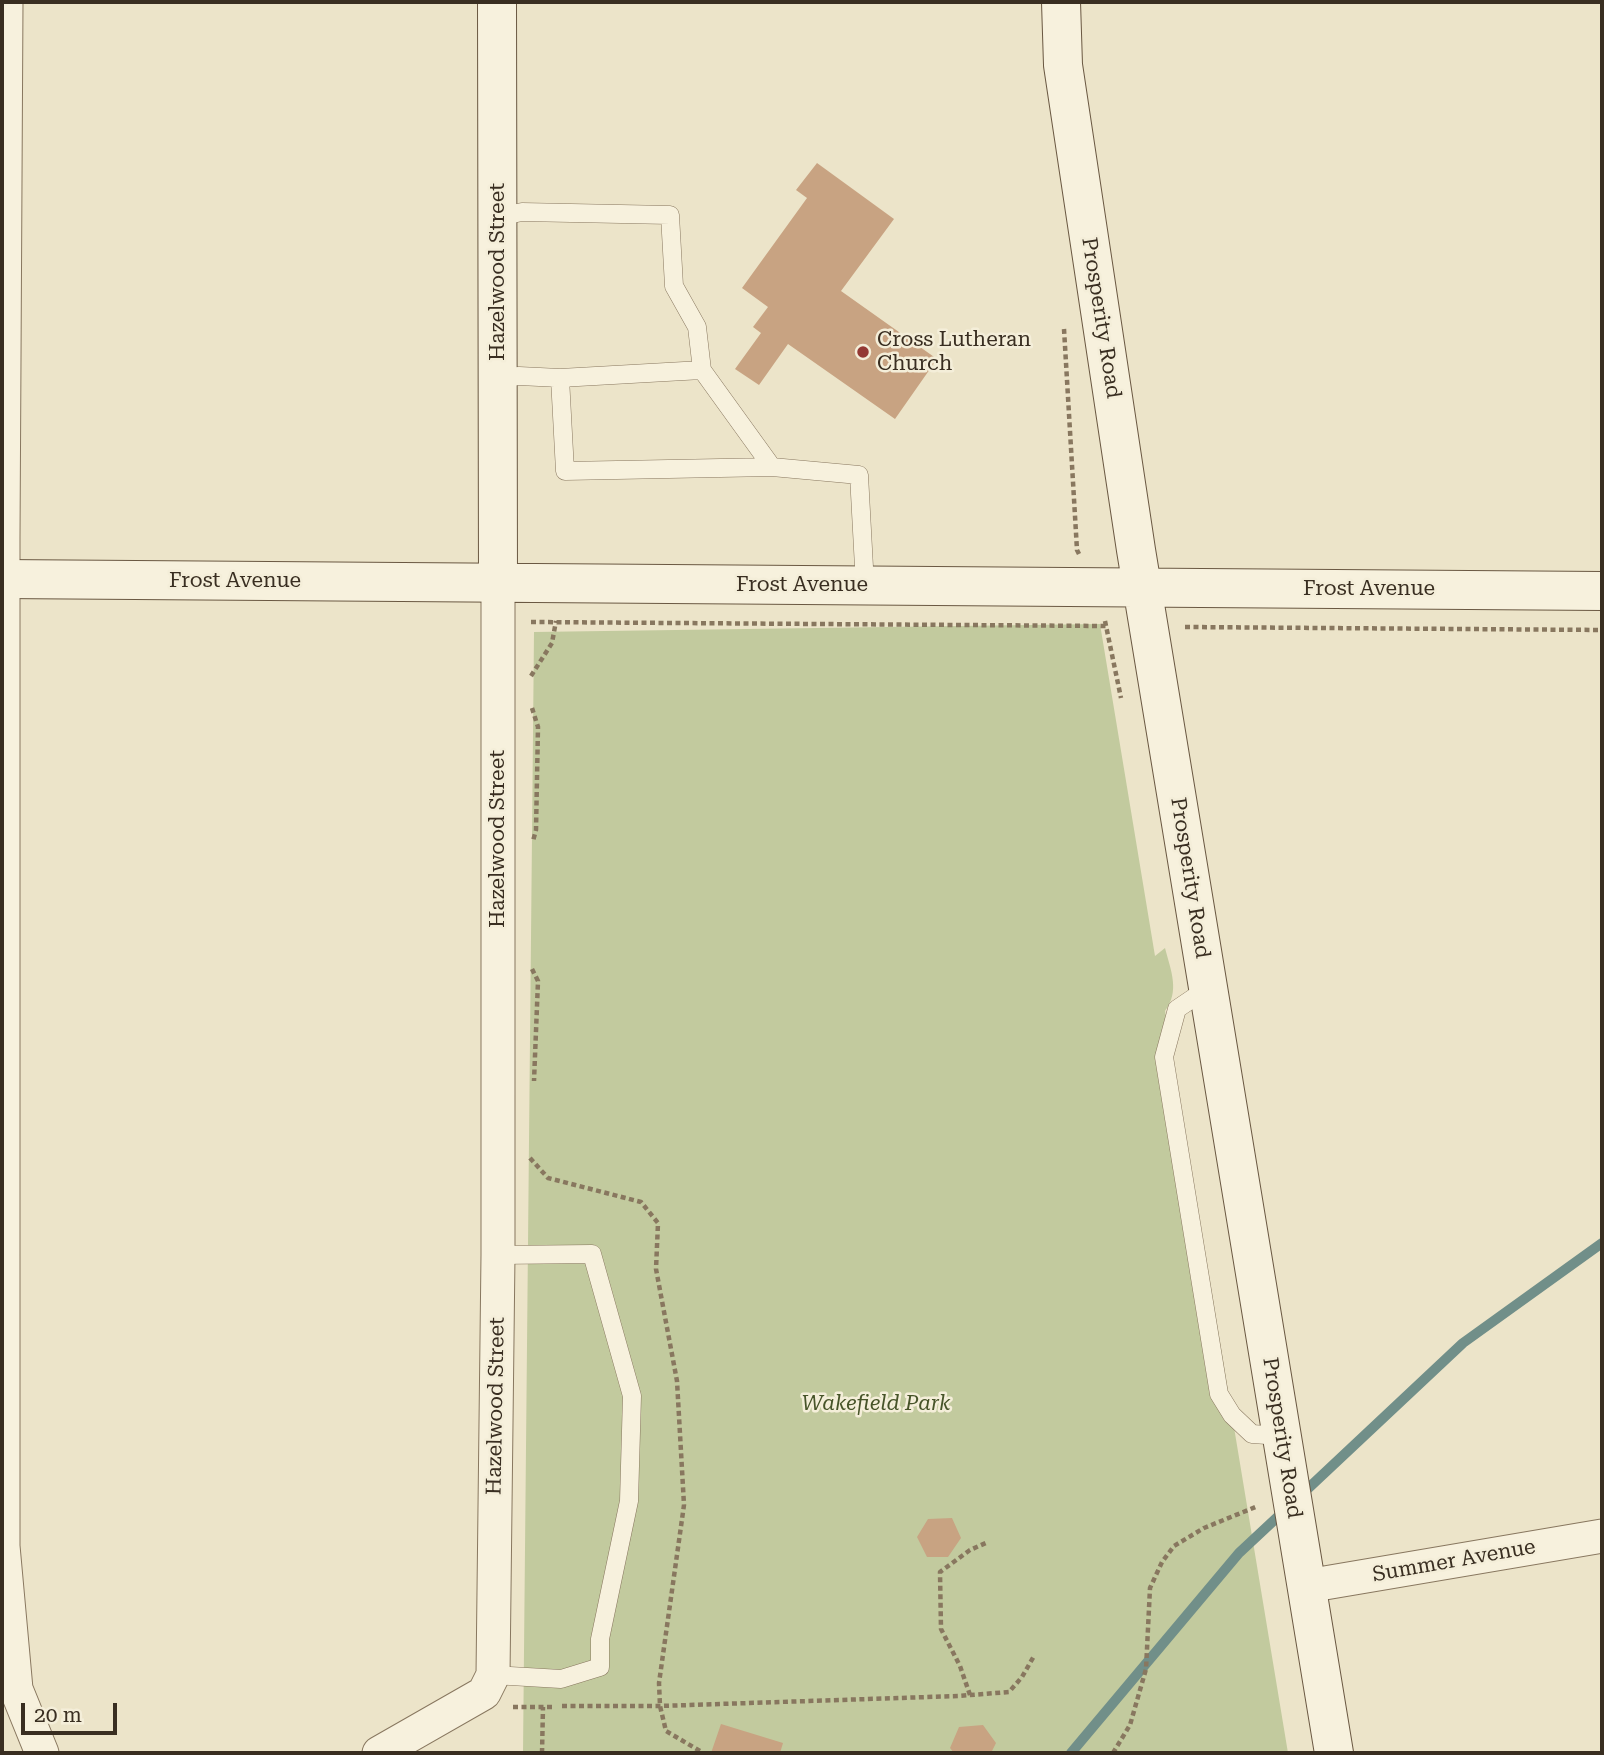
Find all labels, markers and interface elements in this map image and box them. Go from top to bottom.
street label: Hazelwood Street [485,183,511,361]
street label: Prosperity Road [1076,236,1126,400]
place label: Cross Lutheran Church [877,327,1031,377]
marker: Cross Lutheran Church [855,344,871,360]
street label: Frost Avenue [169,568,301,594]
street label: Frost Avenue [736,572,868,598]
street label: Frost Avenue [1303,576,1435,602]
street label: Hazelwood Street [485,750,511,928]
street label: Prosperity Road [1165,796,1215,960]
street label: Hazelwood Street [482,1317,510,1495]
street label: Prosperity Road [1257,1356,1307,1520]
park label: Wakefield Park [802,1391,950,1417]
street label: Summer Avenue [1370,1534,1538,1588]
scale bar [24,1688,121,1732]
text: 20 m [34,1703,82,1727]

